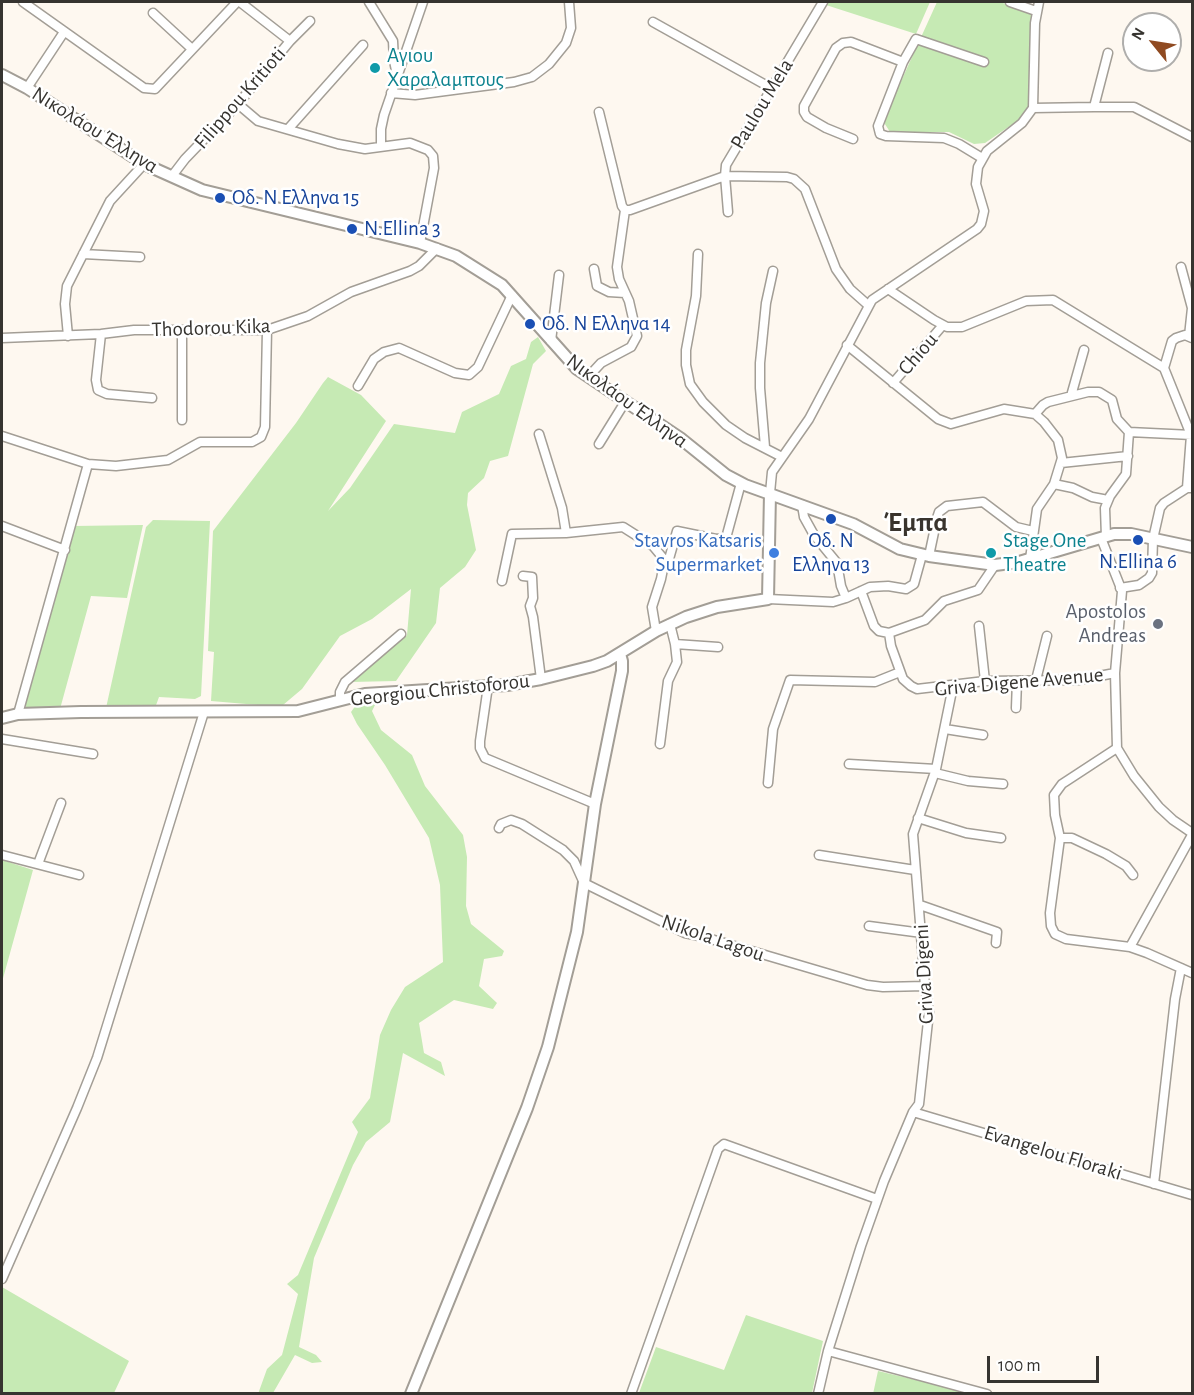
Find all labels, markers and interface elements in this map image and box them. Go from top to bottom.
north arrow [1122,12,1182,72]
text: N [1128,25,1148,43]
street label: Filippou Kritioti [189,42,291,154]
place label: Αγιου Χαραλαμπους [387,43,504,93]
street label: Paulou Mela [725,54,799,154]
marker: Αγιου Χαραλαμπους [368,61,382,75]
street label: Νικολάου Έλληνα [27,81,163,179]
place label: Οδ. Ν Ελληνα 15 [232,185,359,211]
marker: Οδ. Ν Ελληνα 15 [213,191,227,205]
place label: N.Ellina 3 [364,216,441,242]
marker: N.Ellina 3 [345,222,359,236]
place label: Οδ. Ν Ελληνα 14 [542,311,671,337]
street label: Thodorou Kika [151,313,271,343]
marker: Οδ. Ν Ελληνα 14 [523,317,537,331]
street label: Chiou [893,328,943,380]
street label: Νικολάου Έλληνα [561,348,693,454]
district label: Έμπα [884,507,948,539]
marker: Οδ. Ν Ελληνα 13 [824,512,838,526]
place label: Stavros Katsaris Supermarket [634,528,762,578]
place label: Οδ. Ν Ελληνα 13 [792,528,870,578]
place label: Stage One Theatre [1003,528,1087,578]
marker: N.Ellina 6 [1131,533,1145,547]
marker: Stavros Katsaris Supermarket [767,546,781,560]
marker: Stage One Theatre [984,546,998,560]
place label: N.Ellina 6 [1099,549,1177,575]
place label: Apostolos Andreas [1066,599,1146,649]
marker: Apostolos Andreas [1151,617,1165,631]
street label: Griva Digene Avenue [933,662,1105,702]
street label: Georgiou Christoforou [349,668,531,712]
street label: Nikola Lagou [658,909,768,967]
street label: Griva Digeni [909,923,939,1025]
street label: Evangelou Floraki [981,1120,1125,1186]
scale bar [990,1344,1102,1382]
text: 100 m [998,1357,1041,1375]

